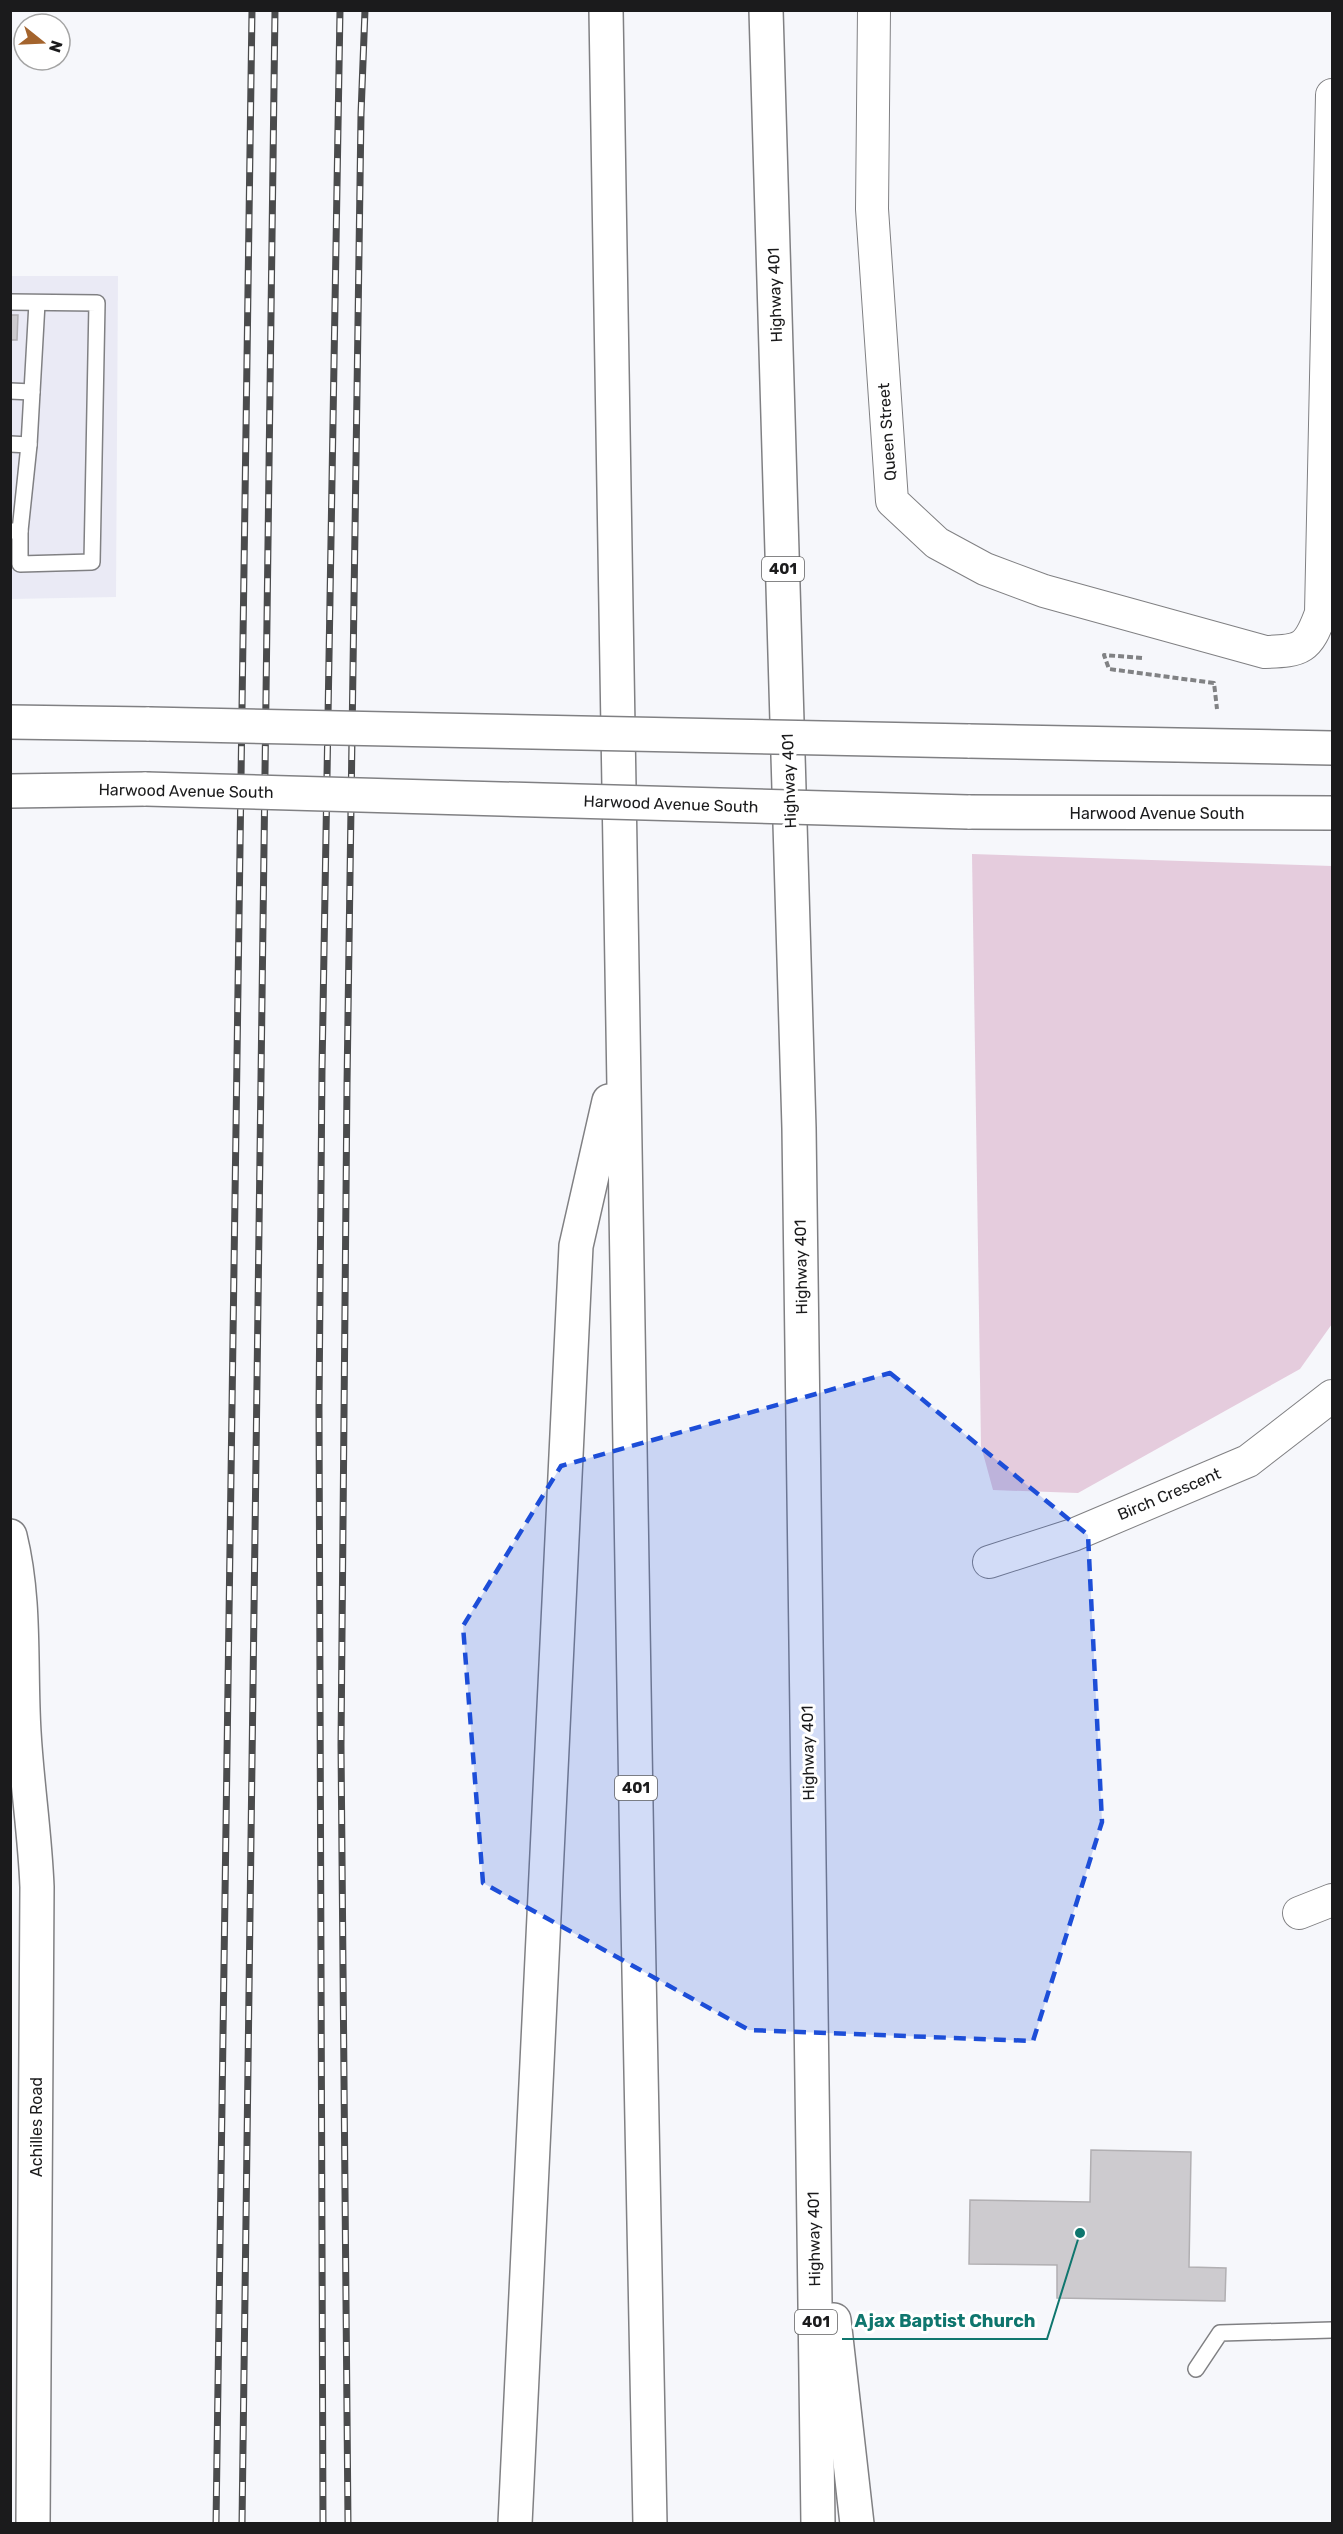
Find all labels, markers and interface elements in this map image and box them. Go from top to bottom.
north arrow [12,12,72,72]
text: N [45,38,67,55]
street label: Highway 401 [764,247,786,343]
street label: Queen Street [874,382,900,482]
road number: 401 [762,557,804,581]
street label: Highway 401 [778,733,800,829]
street label: Harwood Avenue South [98,780,274,802]
street label: Harwood Avenue South [583,791,759,817]
street label: Harwood Avenue South [1069,804,1245,823]
street label: Highway 401 [791,1219,811,1315]
street label: Birch Crescent [1115,1464,1223,1524]
street label: Highway 401 [798,1705,818,1801]
road number: 401 [615,1776,657,1800]
street label: Achilles Road [27,2077,46,2177]
street label: Highway 401 [804,2191,824,2287]
callout: Ajax Baptist Church [842,2303,1047,2339]
road number: 401 [795,2310,837,2334]
text: Ajax Baptist Church [854,2310,1036,2332]

